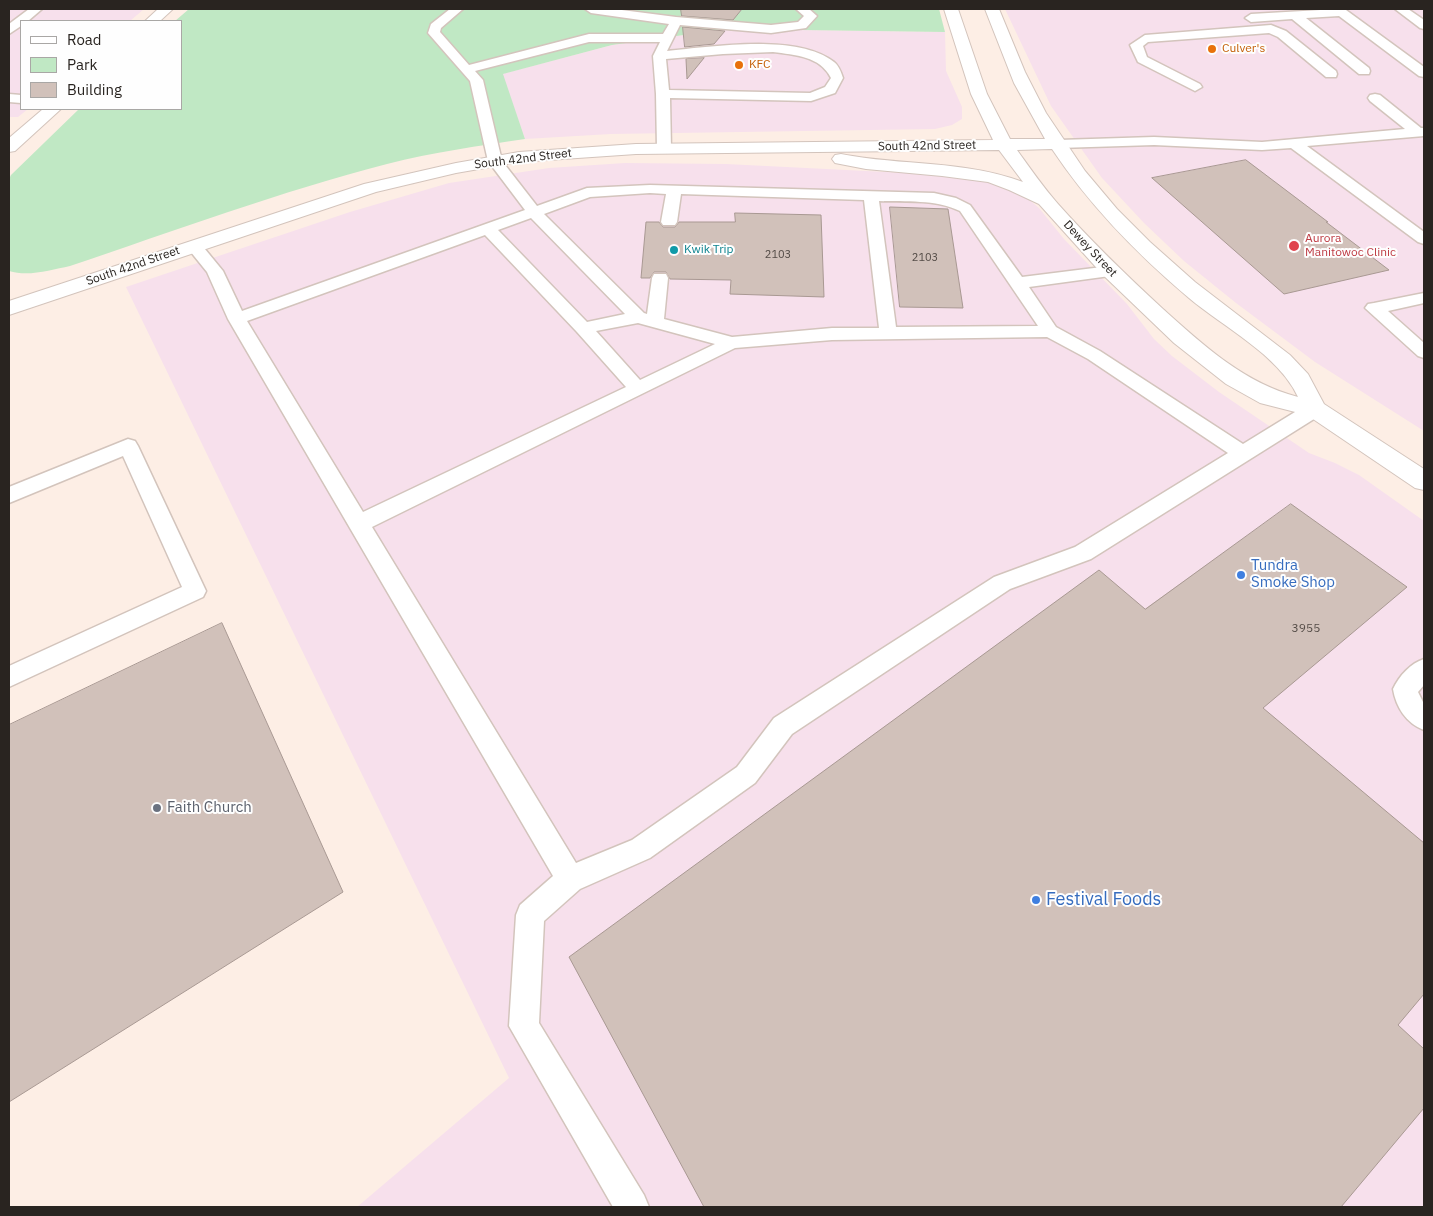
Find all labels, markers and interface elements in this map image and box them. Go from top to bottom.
legend [20,20,182,110]
text: Road [67,30,102,49]
place label: Culver's [1222,42,1265,56]
marker: Culver's [1206,43,1218,55]
text: Park [67,55,97,74]
place label: KFC [749,58,771,72]
marker: KFC [733,59,745,71]
text: Building [67,80,122,99]
street label: South 42nd Street [878,138,976,154]
street label: South 42nd Street [473,146,573,172]
street label: Dewey Street [1060,218,1120,280]
place label: Aurora Manitowoc Clinic [1305,232,1396,260]
marker: Aurora Manitowoc Clinic [1287,239,1301,253]
street label: South 42nd Street [84,243,182,289]
place label: Kwik Trip [684,243,734,257]
marker: Kwik Trip [668,244,680,256]
house number: 2103 [765,248,791,262]
house number: 2103 [912,251,938,265]
place label: Tundra Smoke Shop [1251,557,1335,592]
marker: Tundra Smoke Shop [1235,569,1247,581]
house number: 3955 [1292,622,1320,636]
place label: Faith Church [167,799,252,817]
marker: Faith Church [151,802,163,814]
place label: Festival Foods [1046,889,1161,911]
marker: Festival Foods [1030,894,1042,906]

